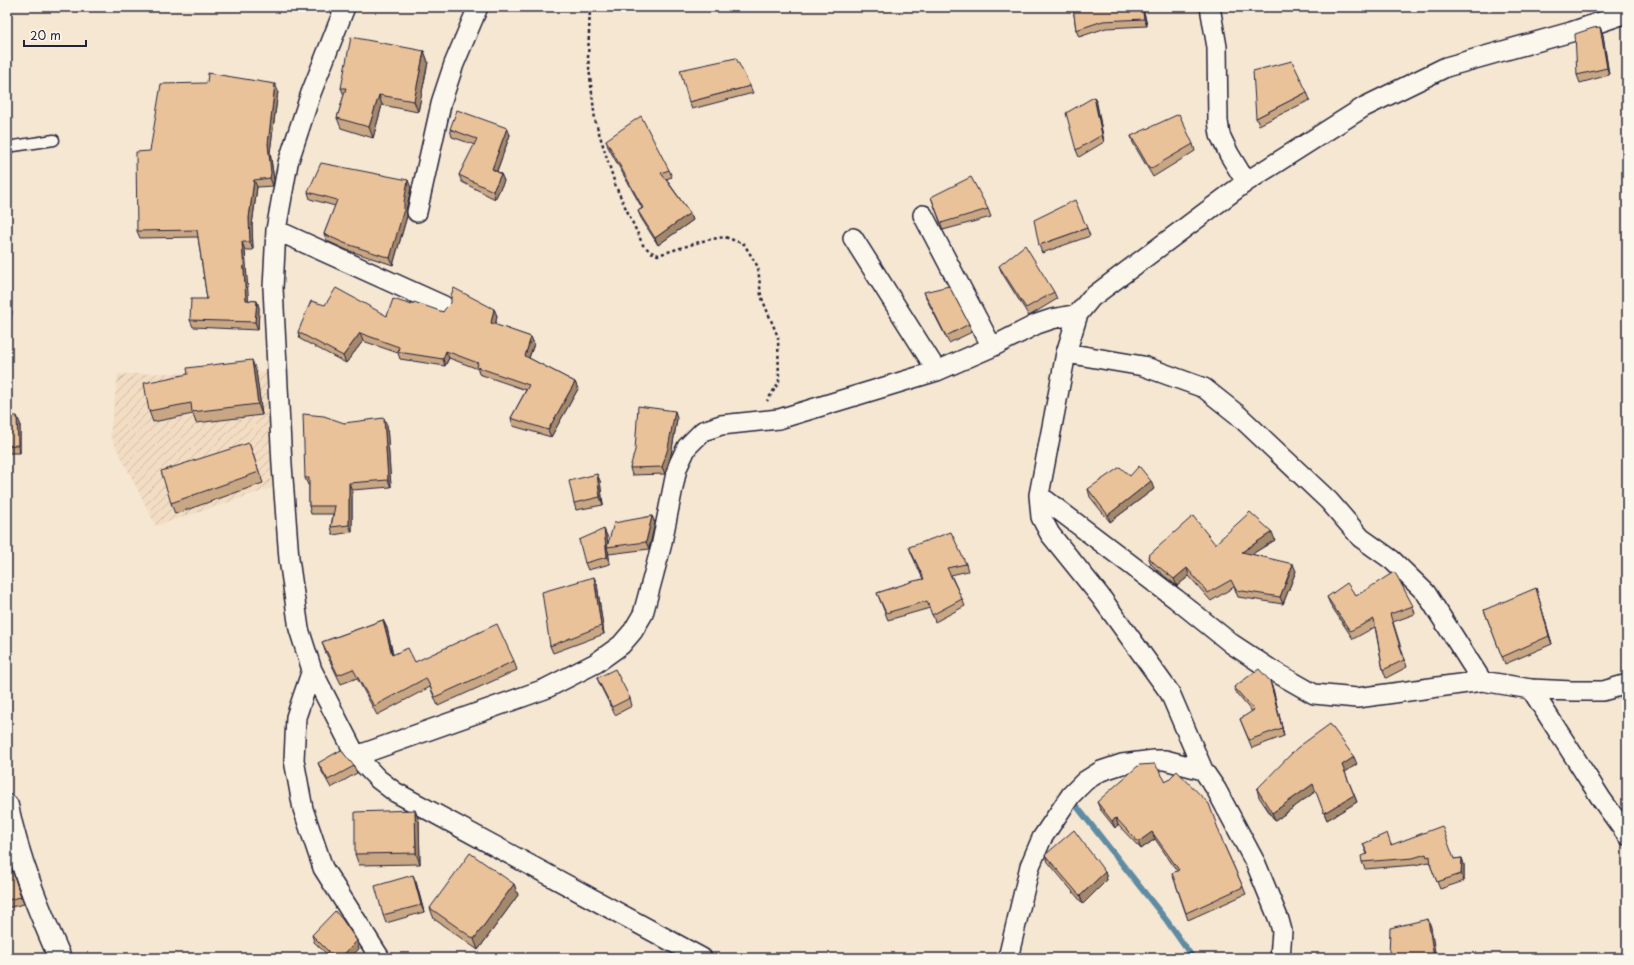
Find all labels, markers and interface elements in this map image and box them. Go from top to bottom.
scale bar [24,22,86,48]
text: 20 m [30,26,61,44]

